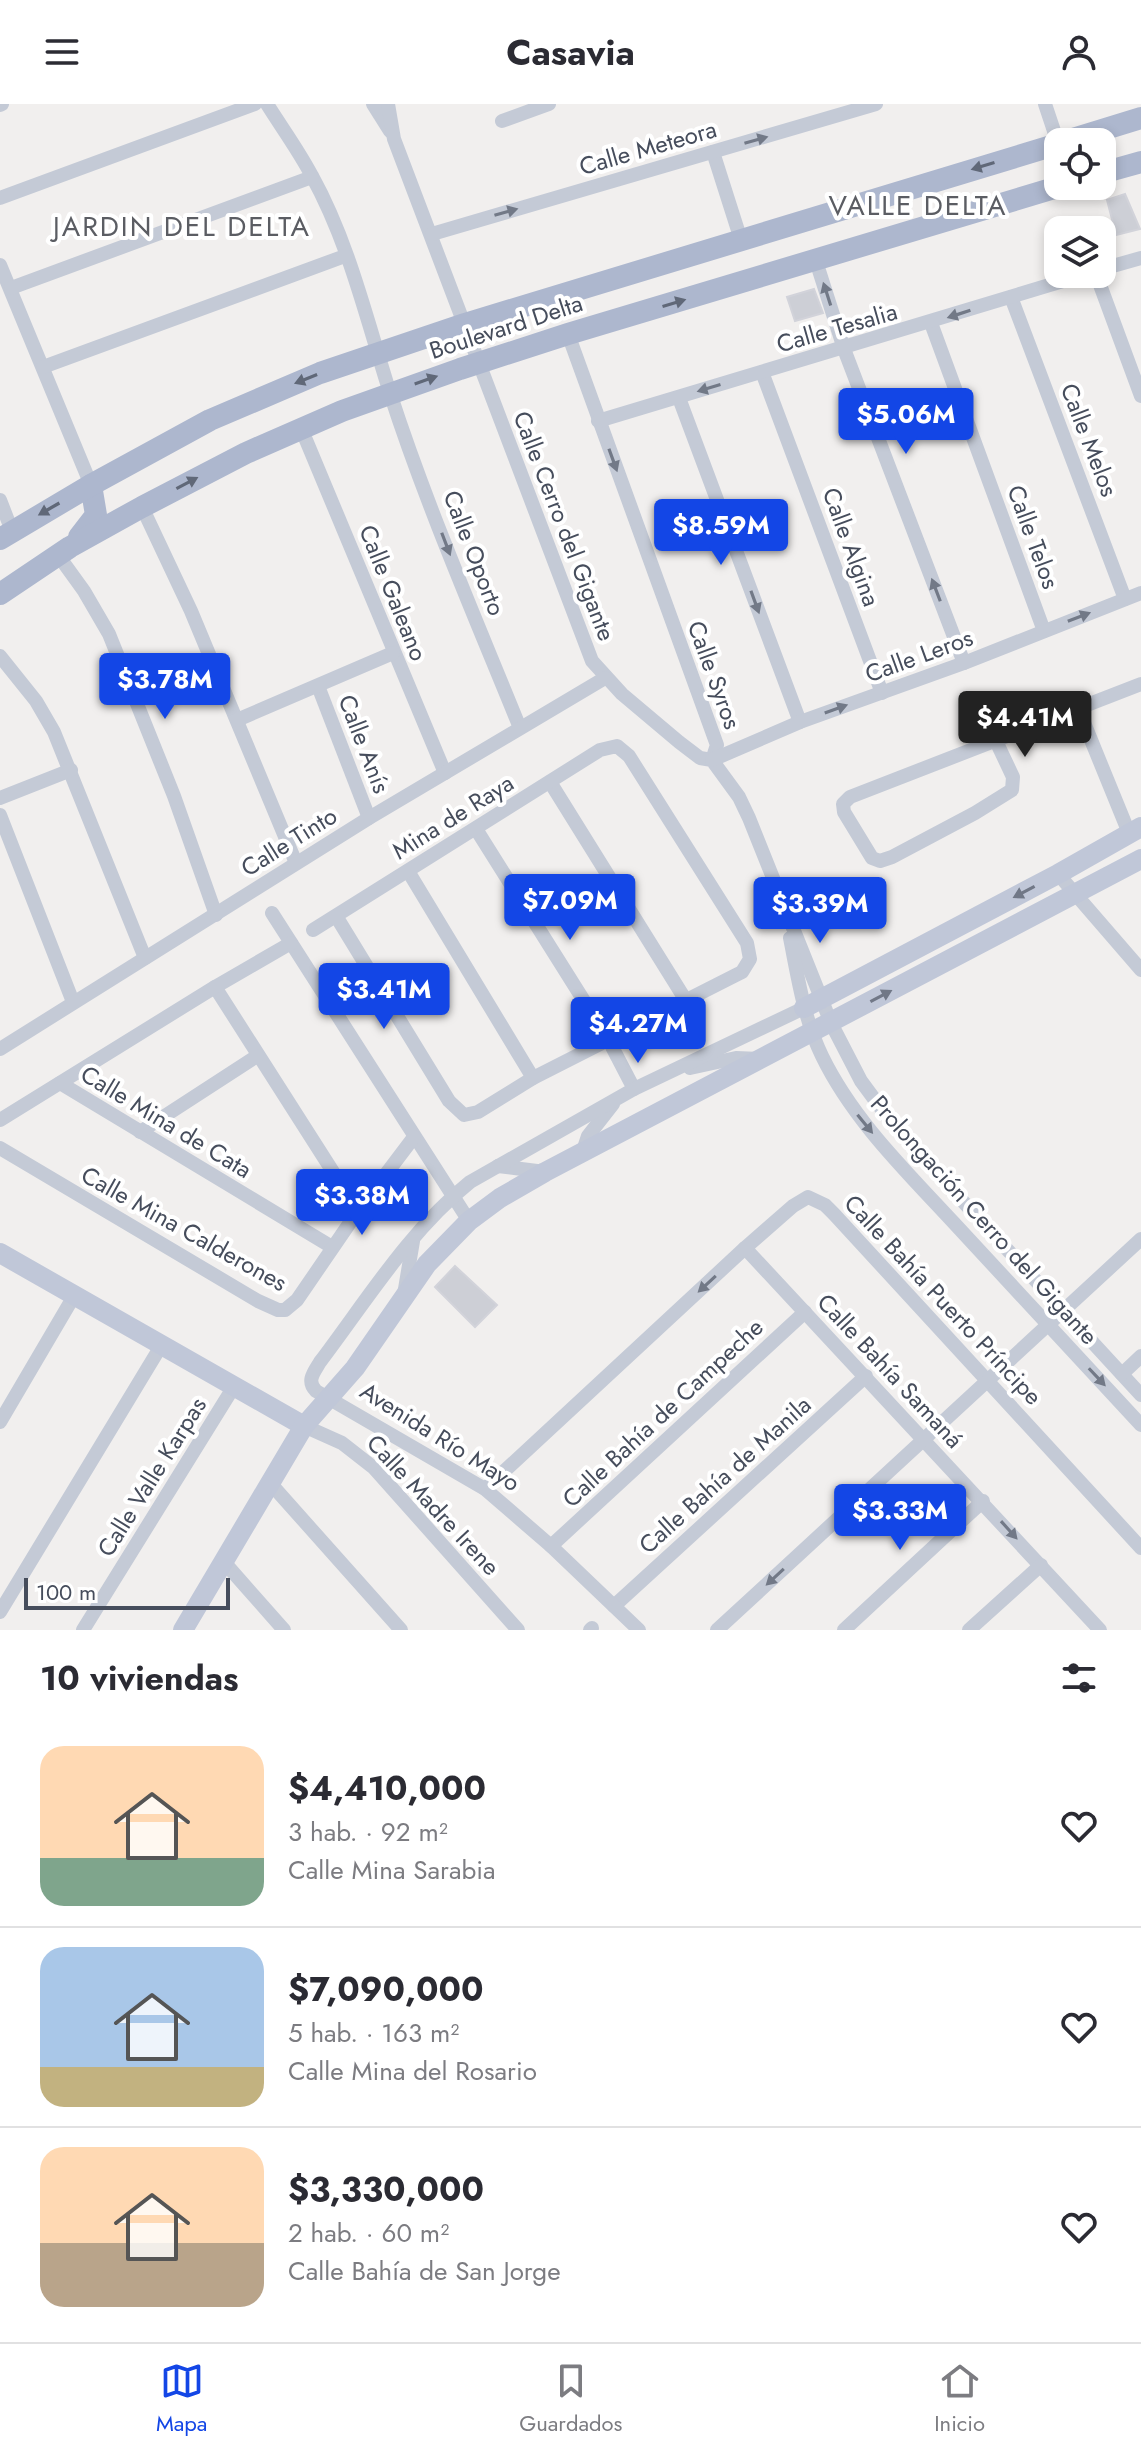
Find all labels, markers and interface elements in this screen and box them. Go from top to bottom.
text: Casavia [506,26,635,78]
icon: menu [40,30,84,74]
icon: person [1057,30,1101,74]
street label: Calle Meteora [575,111,721,184]
map controls [1044,128,1116,288]
button: locate [1044,128,1116,200]
one-way arrow [745,133,769,146]
one-way arrow [971,160,995,173]
district label: VALLE DELTA [829,185,1007,226]
one-way arrow [495,205,519,218]
district label: JARDIN DEL DELTA [49,206,311,247]
button: layers [1044,216,1116,288]
one-way arrow [820,282,832,306]
street label: Boulevard Delta [425,285,587,368]
street label: Calle Tesalia [772,294,901,361]
one-way arrow [662,296,686,309]
one-way arrow [946,308,970,321]
one-way arrow [294,373,318,386]
one-way arrow [414,374,438,386]
street label: Calle Melos [1052,378,1127,501]
one-way arrow [697,382,721,395]
pin: $5.06M [841,388,971,456]
text: $5.06M [856,395,956,433]
street label: Calle Cerro del Gigante [505,406,624,646]
one-way arrow [607,449,620,473]
one-way arrow [176,476,199,489]
street label: Calle Telos [999,480,1068,594]
street label: Calle Algina [814,483,889,611]
street label: Calle Oporto [435,485,514,620]
pin: $8.59M [656,499,786,567]
one-way arrow [38,502,60,516]
text: $8.59M [672,506,770,544]
street label: Calle Galeano [350,520,437,666]
one-way arrow [440,533,453,557]
one-way arrow [929,578,942,602]
one-way arrow [749,590,762,614]
one-way arrow [1067,610,1091,623]
street label: Calle Syros [679,616,750,734]
street label: Calle Leros [860,620,978,691]
pin: $3.78M [100,653,230,721]
text: $3.78M [117,660,213,698]
street label: Calle Anís [330,689,399,798]
pin: $4.41M [960,691,1090,759]
text: $4.41M [976,698,1074,736]
one-way arrow [824,703,848,715]
street label: Mina de Raya [385,765,520,868]
street label: Calle Tinto [234,798,344,885]
pin: $7.09M [505,874,635,942]
pin: $3.39M [755,877,885,945]
text: $7.09M [522,881,618,919]
text: $3.39M [771,884,869,922]
one-way arrow [1013,884,1035,898]
pin: $3.41M [319,963,449,1031]
text: $3.41M [337,970,431,1008]
one-way arrow [870,990,892,1004]
pin: $4.27M [573,997,703,1065]
text: $4.27M [589,1004,687,1042]
street label: Calle Mina de Cata [74,1057,258,1187]
street label: Prolongación Cerro del Gigante [862,1087,1106,1352]
one-way arrow [856,1113,873,1133]
street label: Calle Mina Calderones [75,1157,294,1300]
pin: $3.38M [297,1169,427,1237]
text: $3.38M [314,1176,410,1214]
street label: Calle Bahía Puerto Príncipe [836,1187,1050,1413]
one-way arrow [697,1274,716,1292]
street label: Calle Bahía Samaná [809,1285,971,1456]
street label: Calle Bahía de Campeche [554,1310,771,1515]
one-way arrow [1087,1368,1105,1387]
street label: Avenida Río Mayo [354,1373,527,1500]
street label: Calle Bahía de Manila [631,1388,819,1562]
street label: Calle Valle Karpas [88,1390,215,1563]
street label: Calle Madre Irene [359,1426,508,1583]
pin: $3.33M [835,1484,965,1552]
text: $3.33M [852,1491,948,1529]
one-way arrow [999,1520,1017,1539]
one-way arrow [766,1567,785,1585]
scale bar [24,1574,230,1610]
text: 100 m [36,1576,96,1608]
text: 10 viviendas [40,1654,238,1703]
icon: filters [1057,1656,1101,1700]
text: $4,410,000 [288,1764,486,1813]
icon: home [104,1778,200,1874]
icon: heart [1057,1804,1101,1848]
text: 3 hab. · 92 m² [288,1813,448,1851]
text: Calle Mina Sarabia [288,1851,496,1889]
text: $7,090,000 [288,1965,484,2014]
icon: home [104,1979,200,2075]
icon: heart [1057,2005,1101,2049]
text: 5 hab. · 163 m² [288,2014,459,2052]
text: Calle Mina del Rosario [288,2052,537,2090]
text: $3,330,000 [288,2165,484,2214]
icon: home [104,2179,200,2275]
icon: heart [1057,2205,1101,2249]
text: 2 hab. · 60 m² [288,2214,449,2252]
text: Calle Bahía de San Jorge [288,2252,561,2290]
tab: Mapa [156,2359,207,2439]
tab: Guardados [519,2359,622,2439]
tab: Inicio [934,2359,985,2439]

